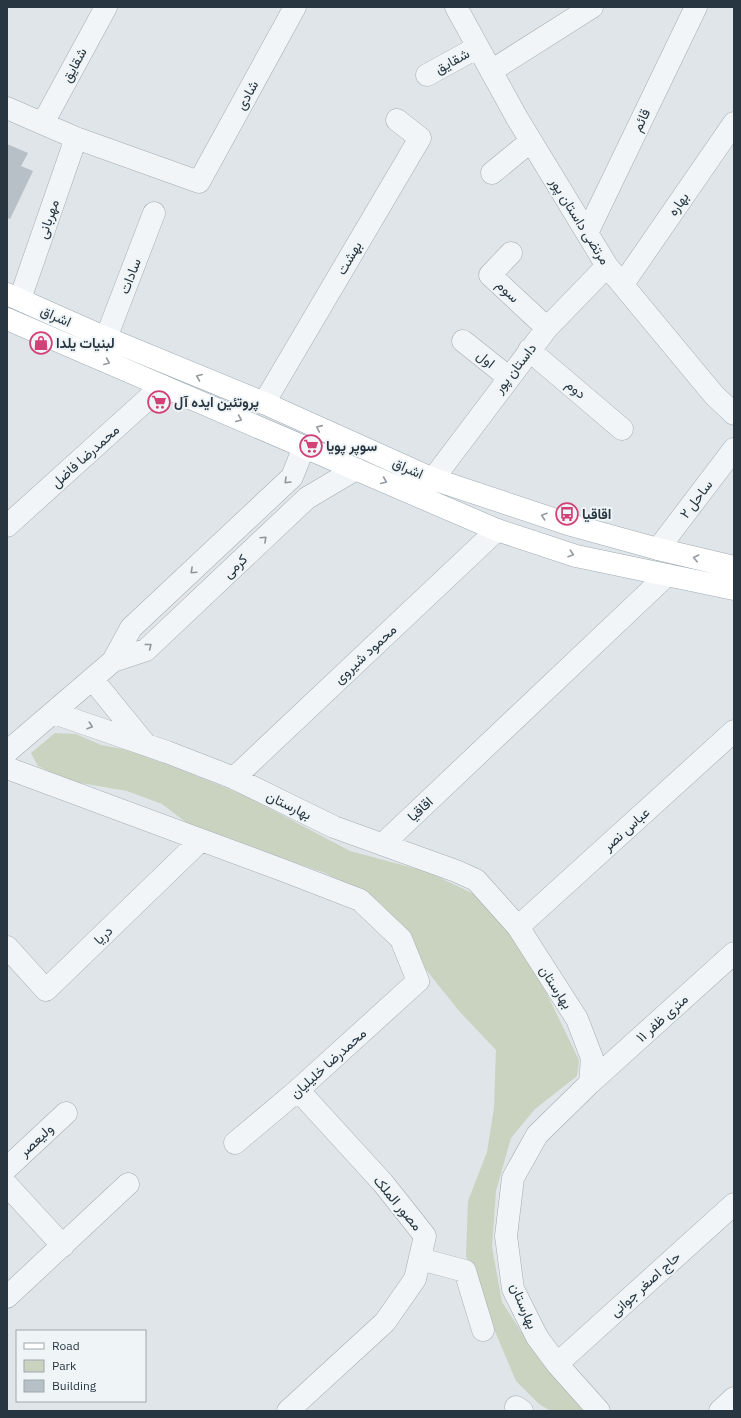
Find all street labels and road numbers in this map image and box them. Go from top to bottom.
street label: شقایق [432,44,472,78]
street label: شقایق [57,45,91,85]
street label: شادی [232,77,262,113]
street label: قائم [628,106,654,134]
street label: مرتضی داستان پور [545,173,614,269]
street label: بهاره [663,189,693,219]
street label: مهربانی [33,197,63,241]
street label: بهشت [332,238,366,278]
street label: سادات [115,256,145,296]
street label: سوم [493,276,523,306]
street label: اشراق [38,301,74,331]
street label: داستان پور [489,339,541,398]
street label: اول [473,346,499,373]
street label: دوم [562,375,590,403]
street label: محمدرضا فاضل [47,421,123,491]
street label: اشراق [390,453,426,483]
street label: ساحل ۲ [676,476,716,522]
street label: کرمی [219,550,251,582]
street label: محمود شیروی [330,620,400,688]
street label: بهارستان [263,786,315,824]
street label: اقاقیا [403,793,437,825]
street label: عباس نصر [598,803,653,855]
street label: دریا [90,922,116,948]
street label: بهارستان [535,962,577,1012]
street label: ۱۱ متری ظفر [632,990,692,1046]
street label: محمدرضا خلیلیان [286,1024,370,1102]
street label: ولیعصر [14,1120,57,1161]
street label: مصور الملک [370,1172,426,1234]
street label: حاج اصغر جوانی [606,1247,686,1322]
street label: بهارستان [506,1280,542,1332]

